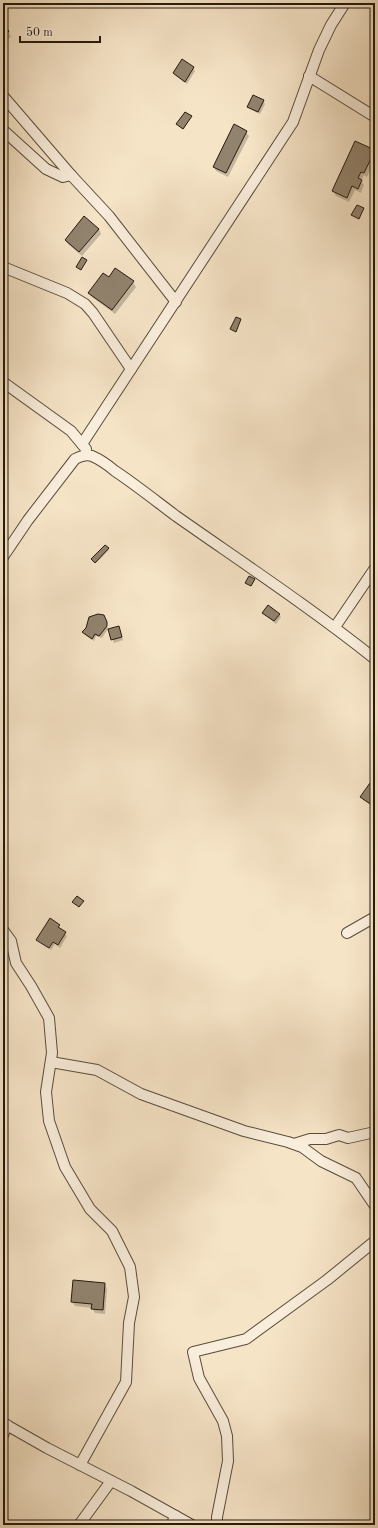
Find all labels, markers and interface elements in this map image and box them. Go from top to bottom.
scale bar [20,18,100,44]
text: 50 m [26,26,53,39]

